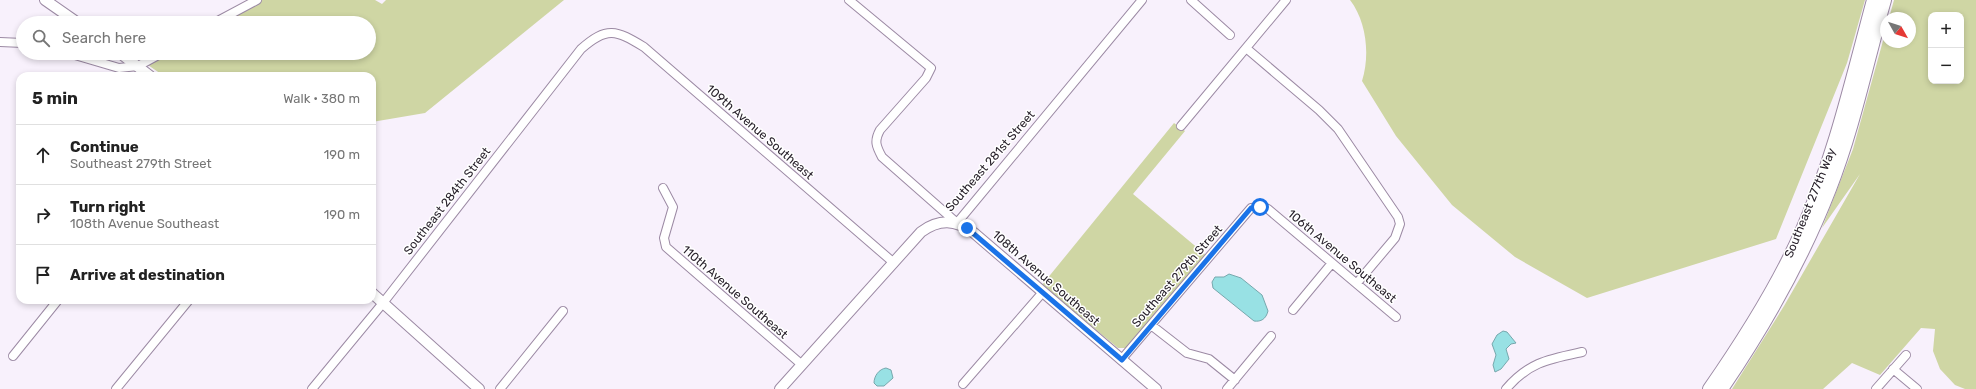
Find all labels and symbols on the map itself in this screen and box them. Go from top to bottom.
north arrow [1880,12,1916,48]
street label: 109th Avenue Southeast [704,82,817,182]
street label: Southeast 281st Street [942,108,1038,214]
street label: Southeast 284th Street [401,144,493,257]
street label: Southeast 277th Way [1782,146,1839,260]
route start [1251,198,1269,216]
street label: 106th Avenue Southeast [1285,207,1399,306]
route end [958,219,976,237]
street label: Southeast 279th Street [1129,222,1225,330]
street label: 108th Avenue Southeast [989,228,1103,329]
street label: 110th Avenue Southeast [679,242,791,342]

